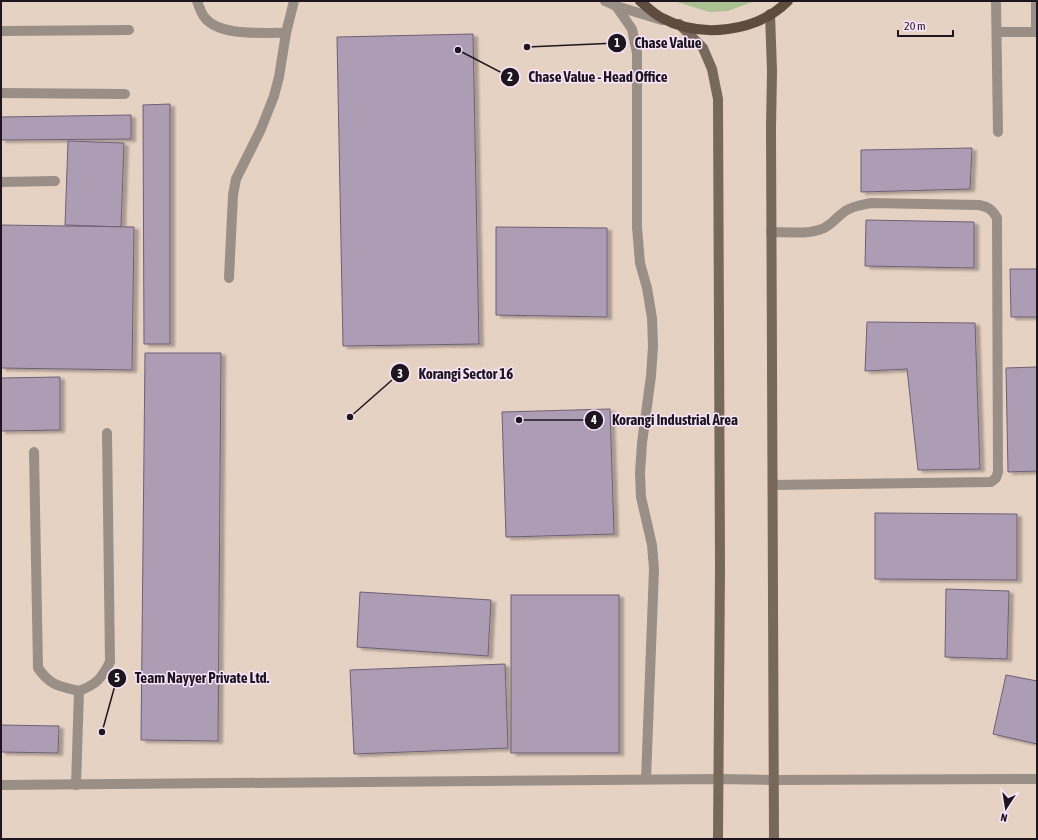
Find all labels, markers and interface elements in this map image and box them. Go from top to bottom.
scale bar [898,12,953,38]
text: 20 m [904,19,926,33]
callout: Chase Value [607,30,710,57]
text: Chase Value [634,34,702,51]
text: 1 [614,36,620,50]
callout: Chase Value - Head Office [500,63,676,90]
text: Chase Value - Head Office [528,68,668,85]
text: 2 [507,70,513,84]
callout: Korangi Sector 16 [390,360,521,387]
text: Korangi Sector 16 [419,365,513,382]
text: 3 [397,367,403,381]
callout: Korangi Industrial Area [584,406,746,434]
text: Korangi Industrial Area [612,411,738,428]
text: 4 [590,413,597,427]
callout: Team Nayyer Private Ltd. [107,664,277,691]
text: Team Nayyer Private Ltd. [135,669,270,686]
text: 5 [114,671,120,685]
north arrow [986,788,1026,828]
text: N [999,811,1008,824]

